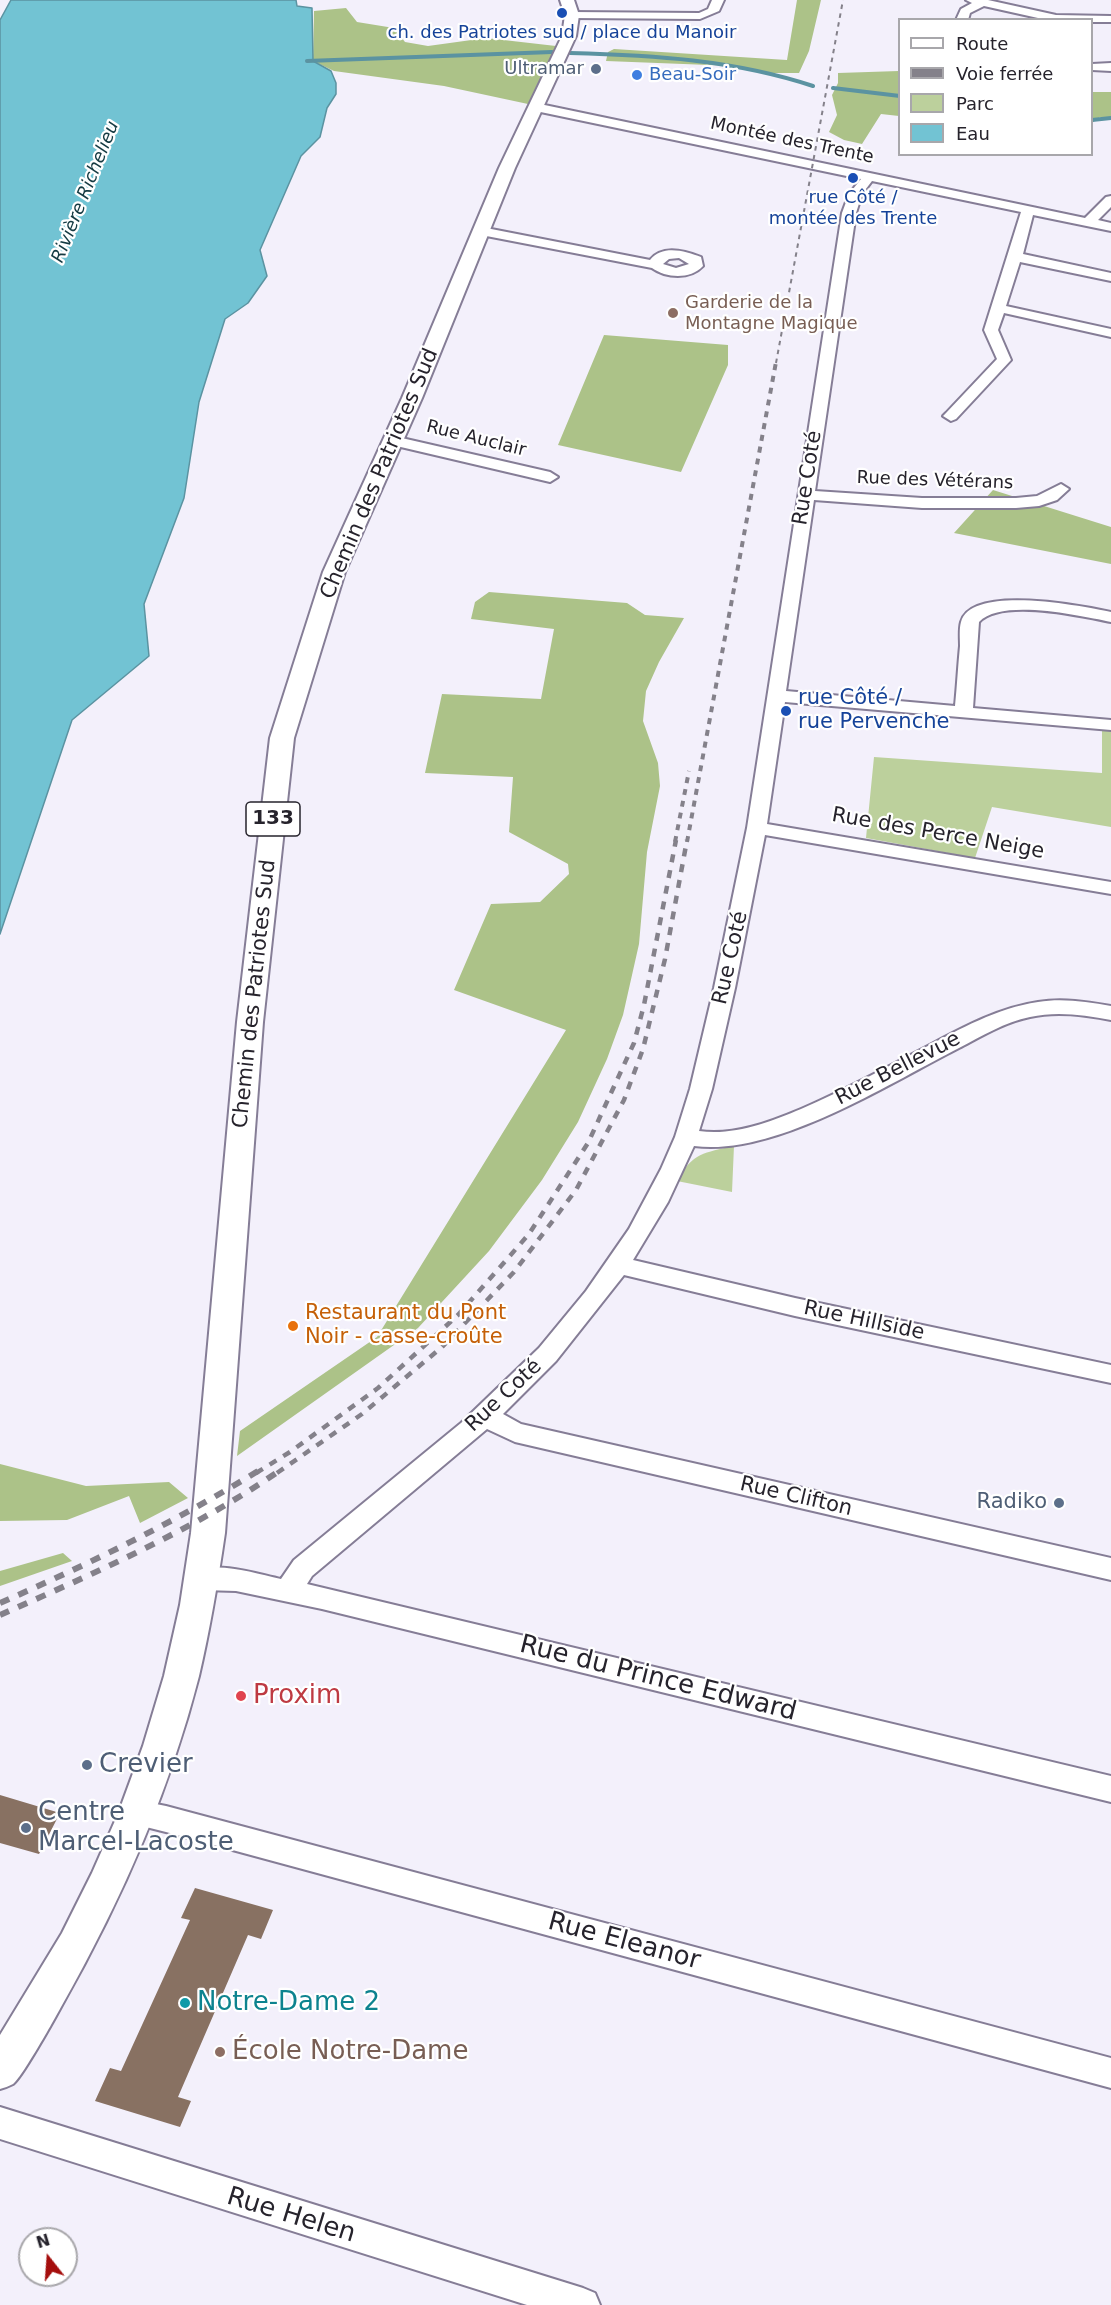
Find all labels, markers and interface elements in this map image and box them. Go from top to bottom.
marker: ch. des Patriotes sud / place du Manoir [555,6,569,20]
legend [898,18,1093,156]
place label: ch. des Patriotes sud / place du Manoir [388,22,736,44]
text: Route [956,33,1008,54]
place label: Ultramar [504,58,584,80]
marker: Ultramar [589,62,603,76]
text: Voie ferrée [956,63,1053,84]
place label: Beau-Soir [649,64,736,86]
marker: Beau-Soir [630,68,644,82]
text: Parc [956,93,994,114]
street label: Montée des Trente [708,113,876,169]
water label: Rivière Richelieu [48,118,124,266]
text: Eau [956,123,990,144]
marker: rue Côté / montée des Trente [846,171,860,185]
place label: rue Côté / montée des Trente [769,187,937,230]
place label: Garderie de la Montagne Magique [685,292,858,334]
marker: Garderie de la Montagne Magique [666,306,680,320]
street label: Chemin des Patriotes Sud [316,345,444,603]
street label: Rue Auclair [424,416,528,462]
street label: Rue Coté [788,429,828,527]
street label: Rue des Vétérans [856,467,1014,495]
place label: rue Côté / rue Pervenche [798,686,949,736]
marker: rue Côté / rue Pervenche [779,704,793,718]
road number: 133 [246,802,300,836]
street label: Rue des Perce Neige [830,803,1046,865]
street label: Chemin des Patriotes Sud [228,858,282,1130]
street label: Rue Coté [708,909,754,1007]
street label: Rue Bellevue [831,1027,965,1111]
street label: Rue Hillside [801,1296,927,1346]
place label: Restaurant du Pont Noir - casse-croûte [305,1301,506,1351]
marker: Restaurant du Pont Noir - casse-croûte [286,1319,300,1333]
street label: Rue Coté [461,1354,547,1438]
street label: Rue Clifton [737,1472,855,1522]
place label: Radiko [977,1490,1047,1516]
marker: Radiko [1052,1496,1066,1510]
street label: Rue du Prince Edward [516,1630,800,1728]
place label: Proxim [253,1680,341,1712]
marker: Proxim [234,1689,248,1703]
place label: Crevier [99,1749,193,1781]
marker: Crevier [80,1758,94,1772]
place label: Centre Marcel-Lacoste [38,1797,234,1858]
marker: Centre Marcel-Lacoste [19,1821,33,1835]
street label: Rue Eleanor [544,1907,704,1977]
place label: Notre-Dame 2 [197,1987,380,2019]
marker: Notre-Dame 2 [178,1996,192,2010]
place label: École Notre-Dame [232,2036,468,2068]
marker: École Notre-Dame [213,2045,227,2059]
street label: Rue Helen [223,2182,359,2250]
north arrow [18,2227,78,2287]
text: N [34,2230,52,2252]

